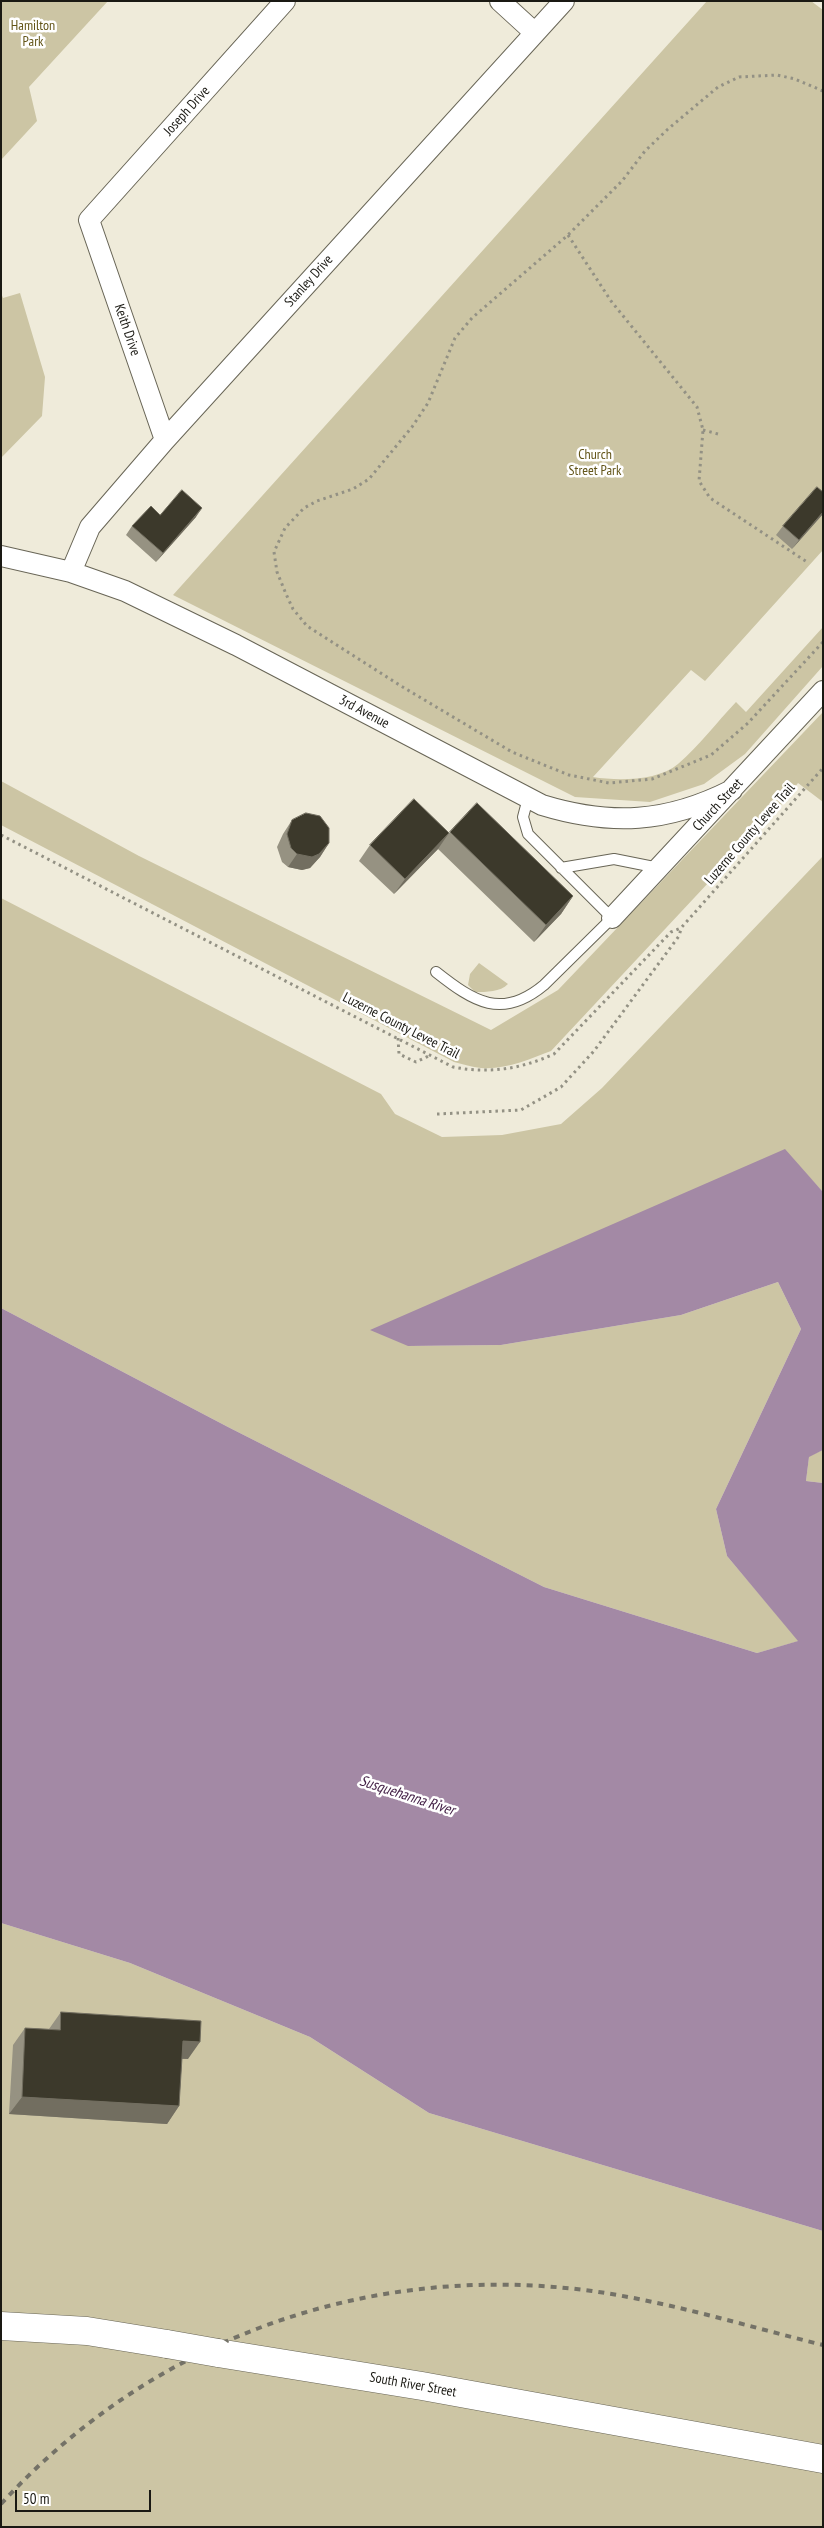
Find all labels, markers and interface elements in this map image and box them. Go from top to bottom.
park label: Hamilton Park [11,18,55,50]
street label: Joseph Drive [160,83,214,139]
street label: Stanley Drive [281,252,337,310]
street label: Keith Drive [110,302,144,358]
park label: Church Street Park [569,447,621,480]
street label: 3rd Avenue [336,692,392,732]
street label: Church Street [689,775,747,835]
street label: Luzerne County Levee Trail [701,780,799,888]
street label: Luzerne County Levee Trail [340,989,462,1063]
water label: Susquehanna River [357,1772,457,1820]
street label: South River Street [368,2369,458,2401]
scale bar [18,2480,154,2512]
text: 50 m [23,2489,49,2508]

